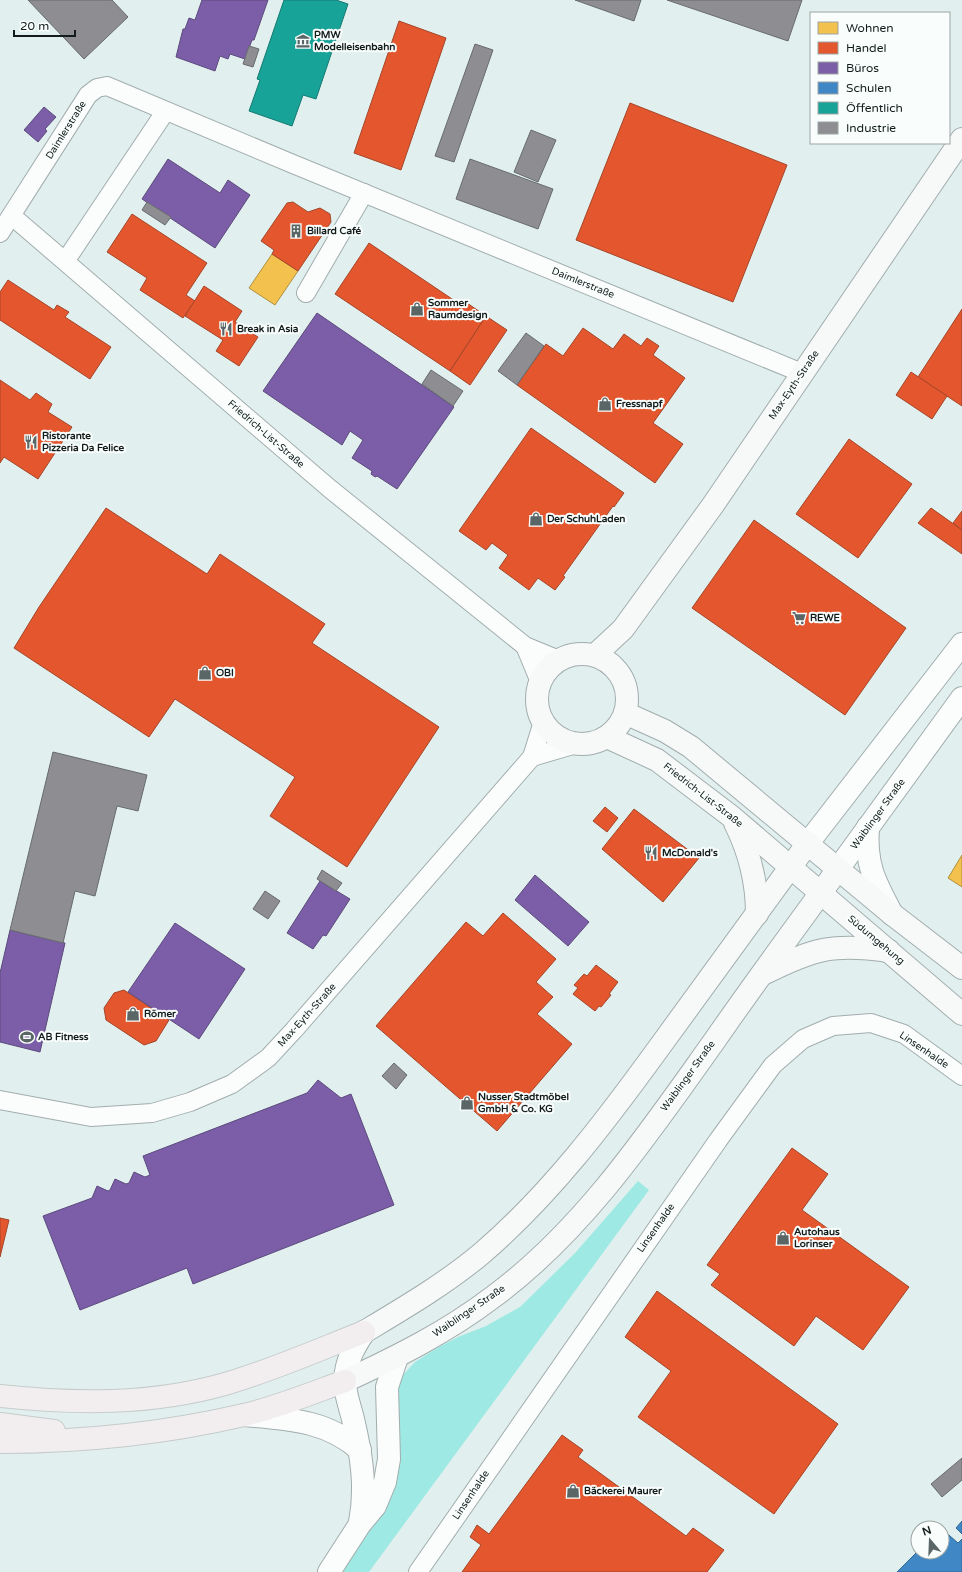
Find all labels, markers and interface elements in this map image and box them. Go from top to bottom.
scale bar [14,12,75,38]
legend [810,12,950,144]
text: 20 m [20,19,49,33]
text: Wohnen [846,21,894,35]
place label: PMW Modelleisenbahn [314,29,395,53]
museum icon: PMW Modelleisenbahn [295,33,311,49]
text: Handel [846,41,886,55]
text: Büros [846,61,879,75]
text: Schulen [846,81,891,95]
street label: Daimlerstraße [43,98,89,161]
text: Öffentlich [846,101,903,115]
text: Industrie [846,121,896,135]
building icon: Billard Café [288,223,304,239]
place label: Billard Café [307,225,361,237]
street label: Daimlerstraße [550,265,616,301]
place label: Sommer Raumdesign [428,297,488,321]
shop icon: Sommer Raumdesign [409,301,425,317]
restaurant icon: Break in Asia [218,321,234,337]
place label: Break in Asia [237,323,299,335]
street label: Max-Eyth-Straße [766,348,822,422]
shop icon: Fressnapf [597,396,613,412]
street label: Friedrich-List-Straße [225,397,307,471]
place label: Fressnapf [616,398,663,410]
place label: Ristorante Pizzeria Da Felice [42,430,125,454]
restaurant icon: Ristorante Pizzeria Da Felice [23,434,39,450]
shop icon: Der SchuhLaden [528,511,544,527]
place label: Der SchuhLaden [547,513,625,525]
supermarket icon: REWE [791,610,807,626]
place label: REWE [810,612,841,624]
shop icon: OBI [197,665,213,681]
place label: OBI [216,667,234,679]
street label: Friedrich-List-Straße [661,760,745,830]
street label: Waiblinger Straße [848,776,908,852]
restaurant icon: McDonald's [643,845,659,861]
place label: McDonald's [662,847,718,859]
street label: Südumgehung [845,913,907,967]
street label: Max-Eyth-Straße [275,981,339,1049]
shop icon: Römer [125,1006,141,1022]
place label: Römer [144,1008,176,1020]
sports icon: AB Fitness [19,1029,35,1045]
street label: Linsenhalde [897,1029,951,1071]
place label: AB Fitness [38,1031,89,1043]
street label: Waiblinger Straße [658,1038,718,1114]
place label: Nusser Stadtmöbel GmbH & Co. KG [478,1091,569,1115]
shop icon: Nusser Stadtmöbel GmbH & Co. KG [459,1095,475,1111]
street label: Linsenhalde [635,1201,677,1255]
place label: Autohaus Lorinser [794,1226,840,1250]
shop icon: Autohaus Lorinser [775,1230,791,1246]
street label: Waiblinger Straße [431,1282,508,1340]
street label: Linsenhalde [450,1468,492,1522]
shop icon: Bäckerei Maurer [565,1483,581,1499]
place label: Bäckerei Maurer [584,1485,662,1497]
north arrow [910,1520,950,1560]
text: N [921,1523,933,1539]

